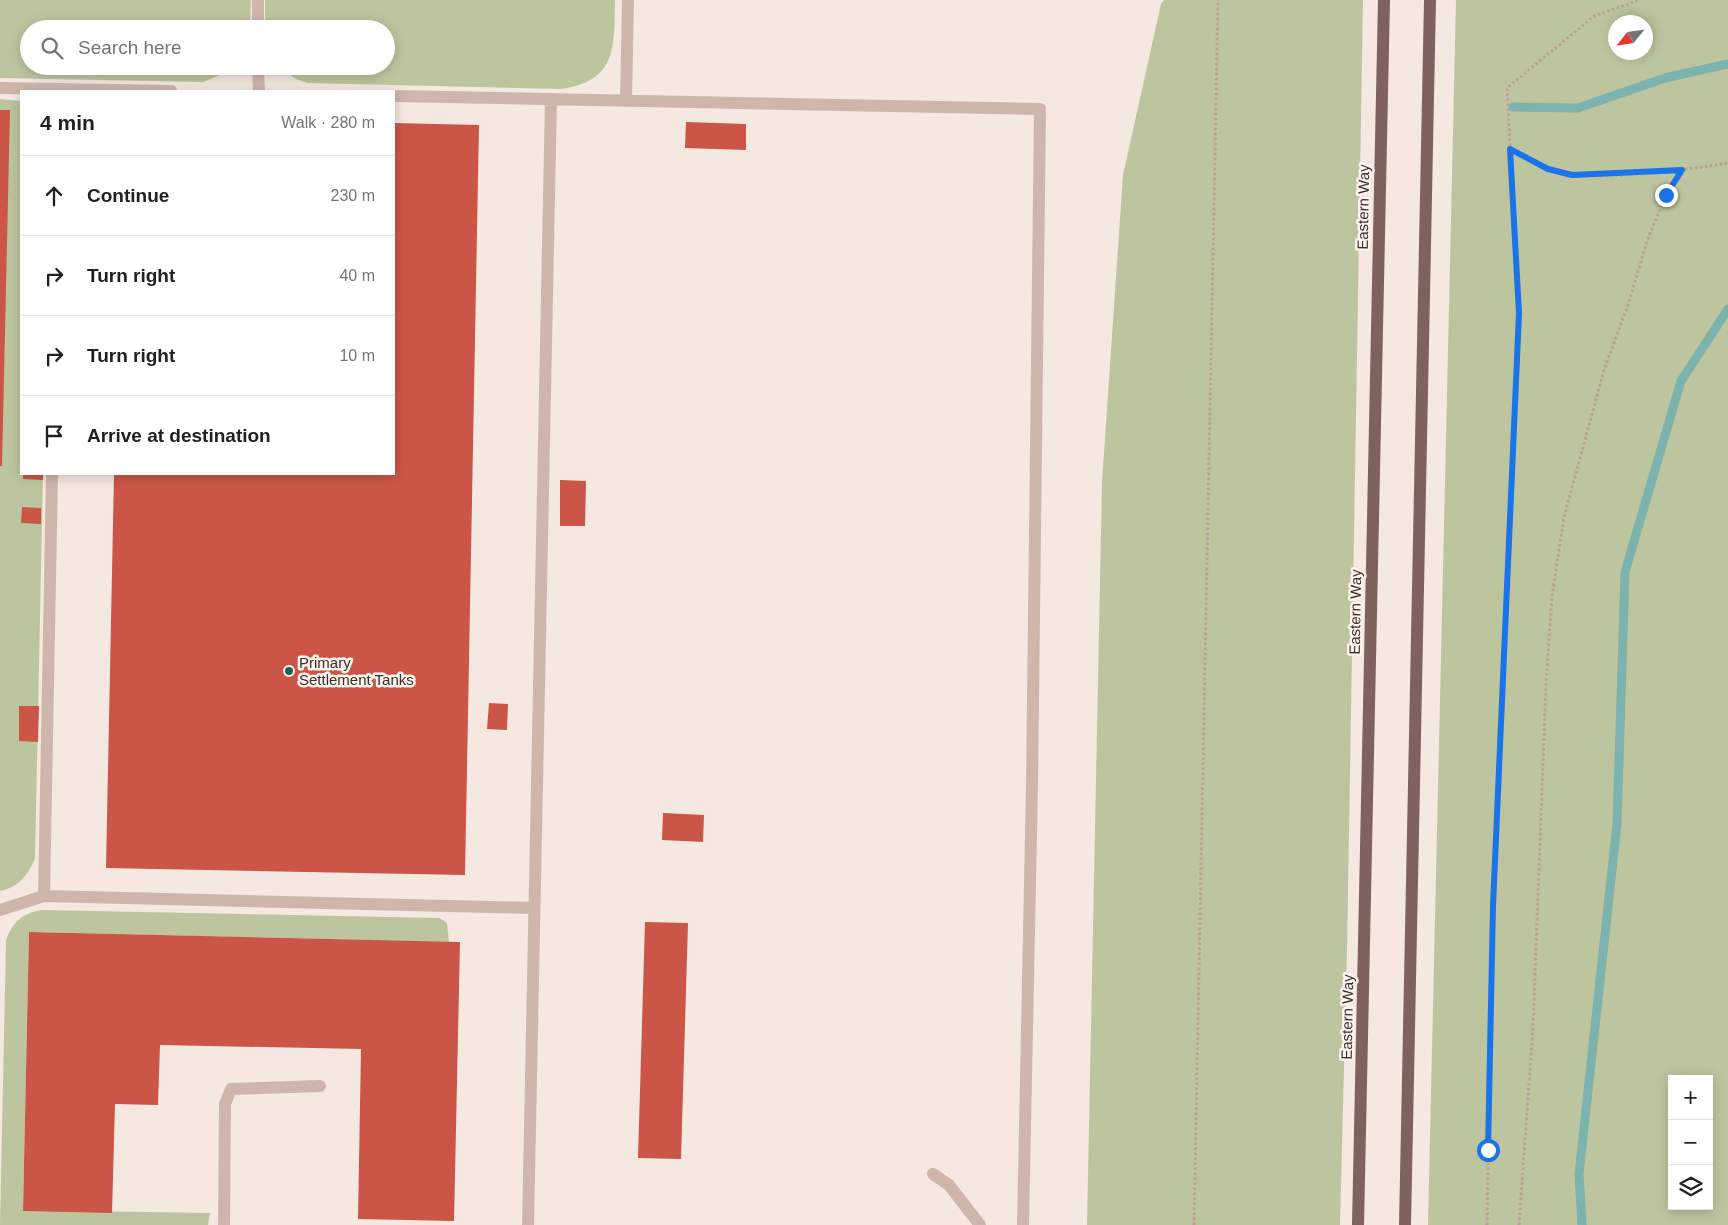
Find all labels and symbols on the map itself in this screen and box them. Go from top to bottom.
north arrow [1608,15,1653,60]
street label: Eastern Way [1354,164,1372,250]
route end [1655,184,1678,207]
street label: Eastern Way [1346,569,1364,655]
place label: Primary Settlement Tanks [299,654,414,688]
marker: Primary Settlement Tanks [283,665,295,677]
street label: Eastern Way [1338,974,1356,1060]
route start [1477,1139,1500,1162]

